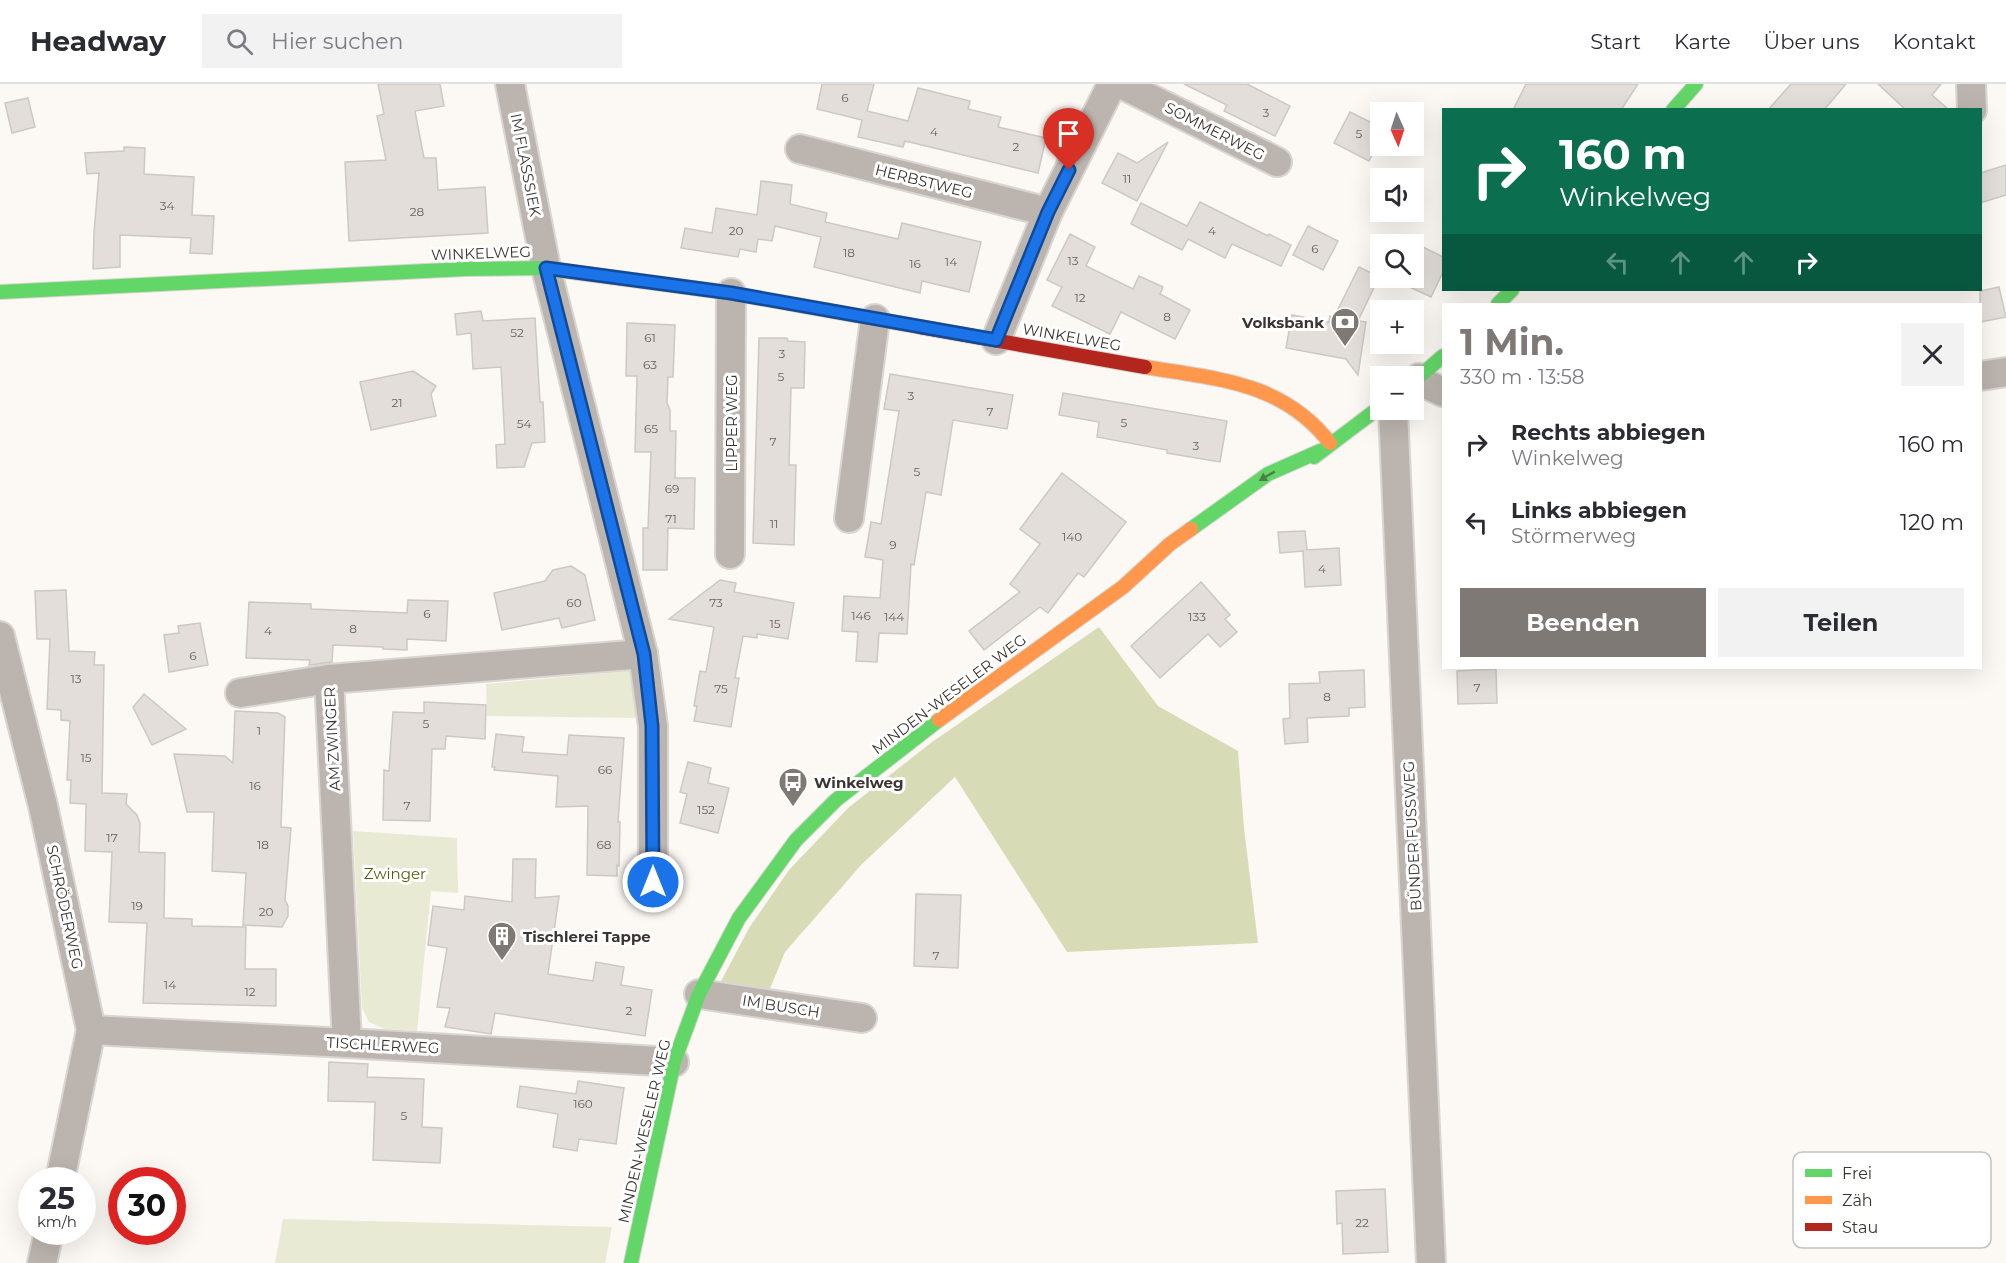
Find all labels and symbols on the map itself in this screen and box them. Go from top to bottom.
house number: 6 [841,90,849,105]
street label: SOMMERWEG [1162,98,1268,164]
north arrow [1370,102,1424,156]
house number: 3 [1263,105,1270,120]
pin [1043,108,1094,170]
street label: IM FLASSSIEK [507,112,545,219]
house number: 4 [930,124,938,139]
house number: 5 [1356,126,1363,141]
house number: 2 [1013,139,1020,154]
street label: HERBSTWEG [873,160,975,202]
house number: 11 [1123,171,1131,186]
house number: 34 [160,198,174,213]
house number: 28 [410,204,425,219]
house number: 20 [729,223,743,238]
house number: 4 [1208,223,1216,238]
house number: 6 [1311,241,1319,256]
street label: WINKELWEG [431,242,531,264]
house number: 18 [843,245,855,260]
house number: 13 [1067,253,1079,268]
house number: 14 [945,254,957,269]
house number: 16 [909,256,921,271]
house number: 12 [1074,290,1086,305]
bank icon: Volksbank [1329,306,1361,348]
house number: 8 [1163,309,1171,324]
place label: Volksbank [1241,313,1324,332]
street label: WINKELWEG [1021,319,1123,355]
house number: 52 [510,325,524,340]
house number: 61 [644,330,656,345]
house number: 3 [779,346,786,361]
house number: 63 [643,357,657,372]
house number: 5 [778,369,785,384]
street label: LIPPER WEG [722,374,741,472]
house number: 3 [908,388,915,403]
house number: 21 [391,395,403,410]
house number: 7 [986,404,994,419]
house number: 5 [1121,415,1128,430]
house number: 54 [517,416,531,431]
house number: 65 [644,421,658,436]
house number: 7 [769,434,777,449]
house number: 3 [1193,438,1200,453]
house number: 5 [914,464,921,479]
one-way arrow [1259,470,1275,481]
house number: 69 [665,481,679,496]
house number: 71 [665,511,677,526]
house number: 11 [770,516,778,531]
house number: 140 [1062,529,1082,544]
house number: 9 [889,537,897,552]
house number: 4 [1318,561,1326,576]
house number: 60 [566,595,582,610]
house number: 73 [709,595,723,610]
house number: 6 [423,606,431,621]
house number: 146 [851,608,871,623]
house number: 144 [884,609,904,624]
house number: 133 [1188,609,1206,624]
house number: 15 [769,616,781,631]
house number: 8 [349,621,357,636]
house number: 4 [264,623,272,638]
street label: MINDEN-WESELER WEG [868,630,1030,758]
house number: 6 [189,648,197,663]
house number: 13 [70,671,82,686]
house number: 7 [1473,680,1481,695]
house number: 75 [714,681,728,696]
street label: AM ZWINGER [320,686,344,792]
house number: 8 [1323,689,1331,704]
house number: 5 [423,716,430,731]
house number: 1 [257,723,261,738]
house number: 15 [80,750,92,765]
street label: BÜNDER FUSSWEG [1399,760,1425,912]
house number: 66 [598,762,612,777]
bus stop icon: Winkelweg [777,766,809,808]
place label: Winkelweg [814,773,904,792]
house number: 16 [249,778,261,793]
house number: 7 [403,798,411,813]
house number: 152 [697,802,715,817]
house number: 17 [106,830,118,845]
house number: 18 [257,837,269,852]
house number: 68 [597,837,612,852]
street label: SCHRÖDERWEG [43,843,87,971]
position arrow [621,850,685,914]
park label: Zwinger [364,864,426,883]
house number: 19 [131,898,143,913]
house number: 20 [259,904,273,919]
building icon: Tischlerei Tappe [486,920,518,962]
place label: Tischlerei Tappe [523,927,651,946]
house number: 7 [932,948,940,963]
house number: 14 [164,977,176,992]
house number: 12 [244,984,256,999]
street label: IM BUSCH [741,991,821,1021]
house number: 2 [626,1003,633,1018]
street label: TISCHLERWEG [326,1033,440,1057]
street label: MINDEN-WESELER WEG [614,1037,674,1225]
house number: 160 [573,1096,593,1111]
house number: 5 [401,1108,408,1123]
legend [1793,1152,1991,1248]
text: Frei [1842,1164,1872,1183]
speed limit sign: 30 [108,1167,186,1245]
text: Zäh [1842,1191,1873,1210]
house number: 22 [1355,1215,1369,1230]
text: Stau [1842,1218,1878,1237]

